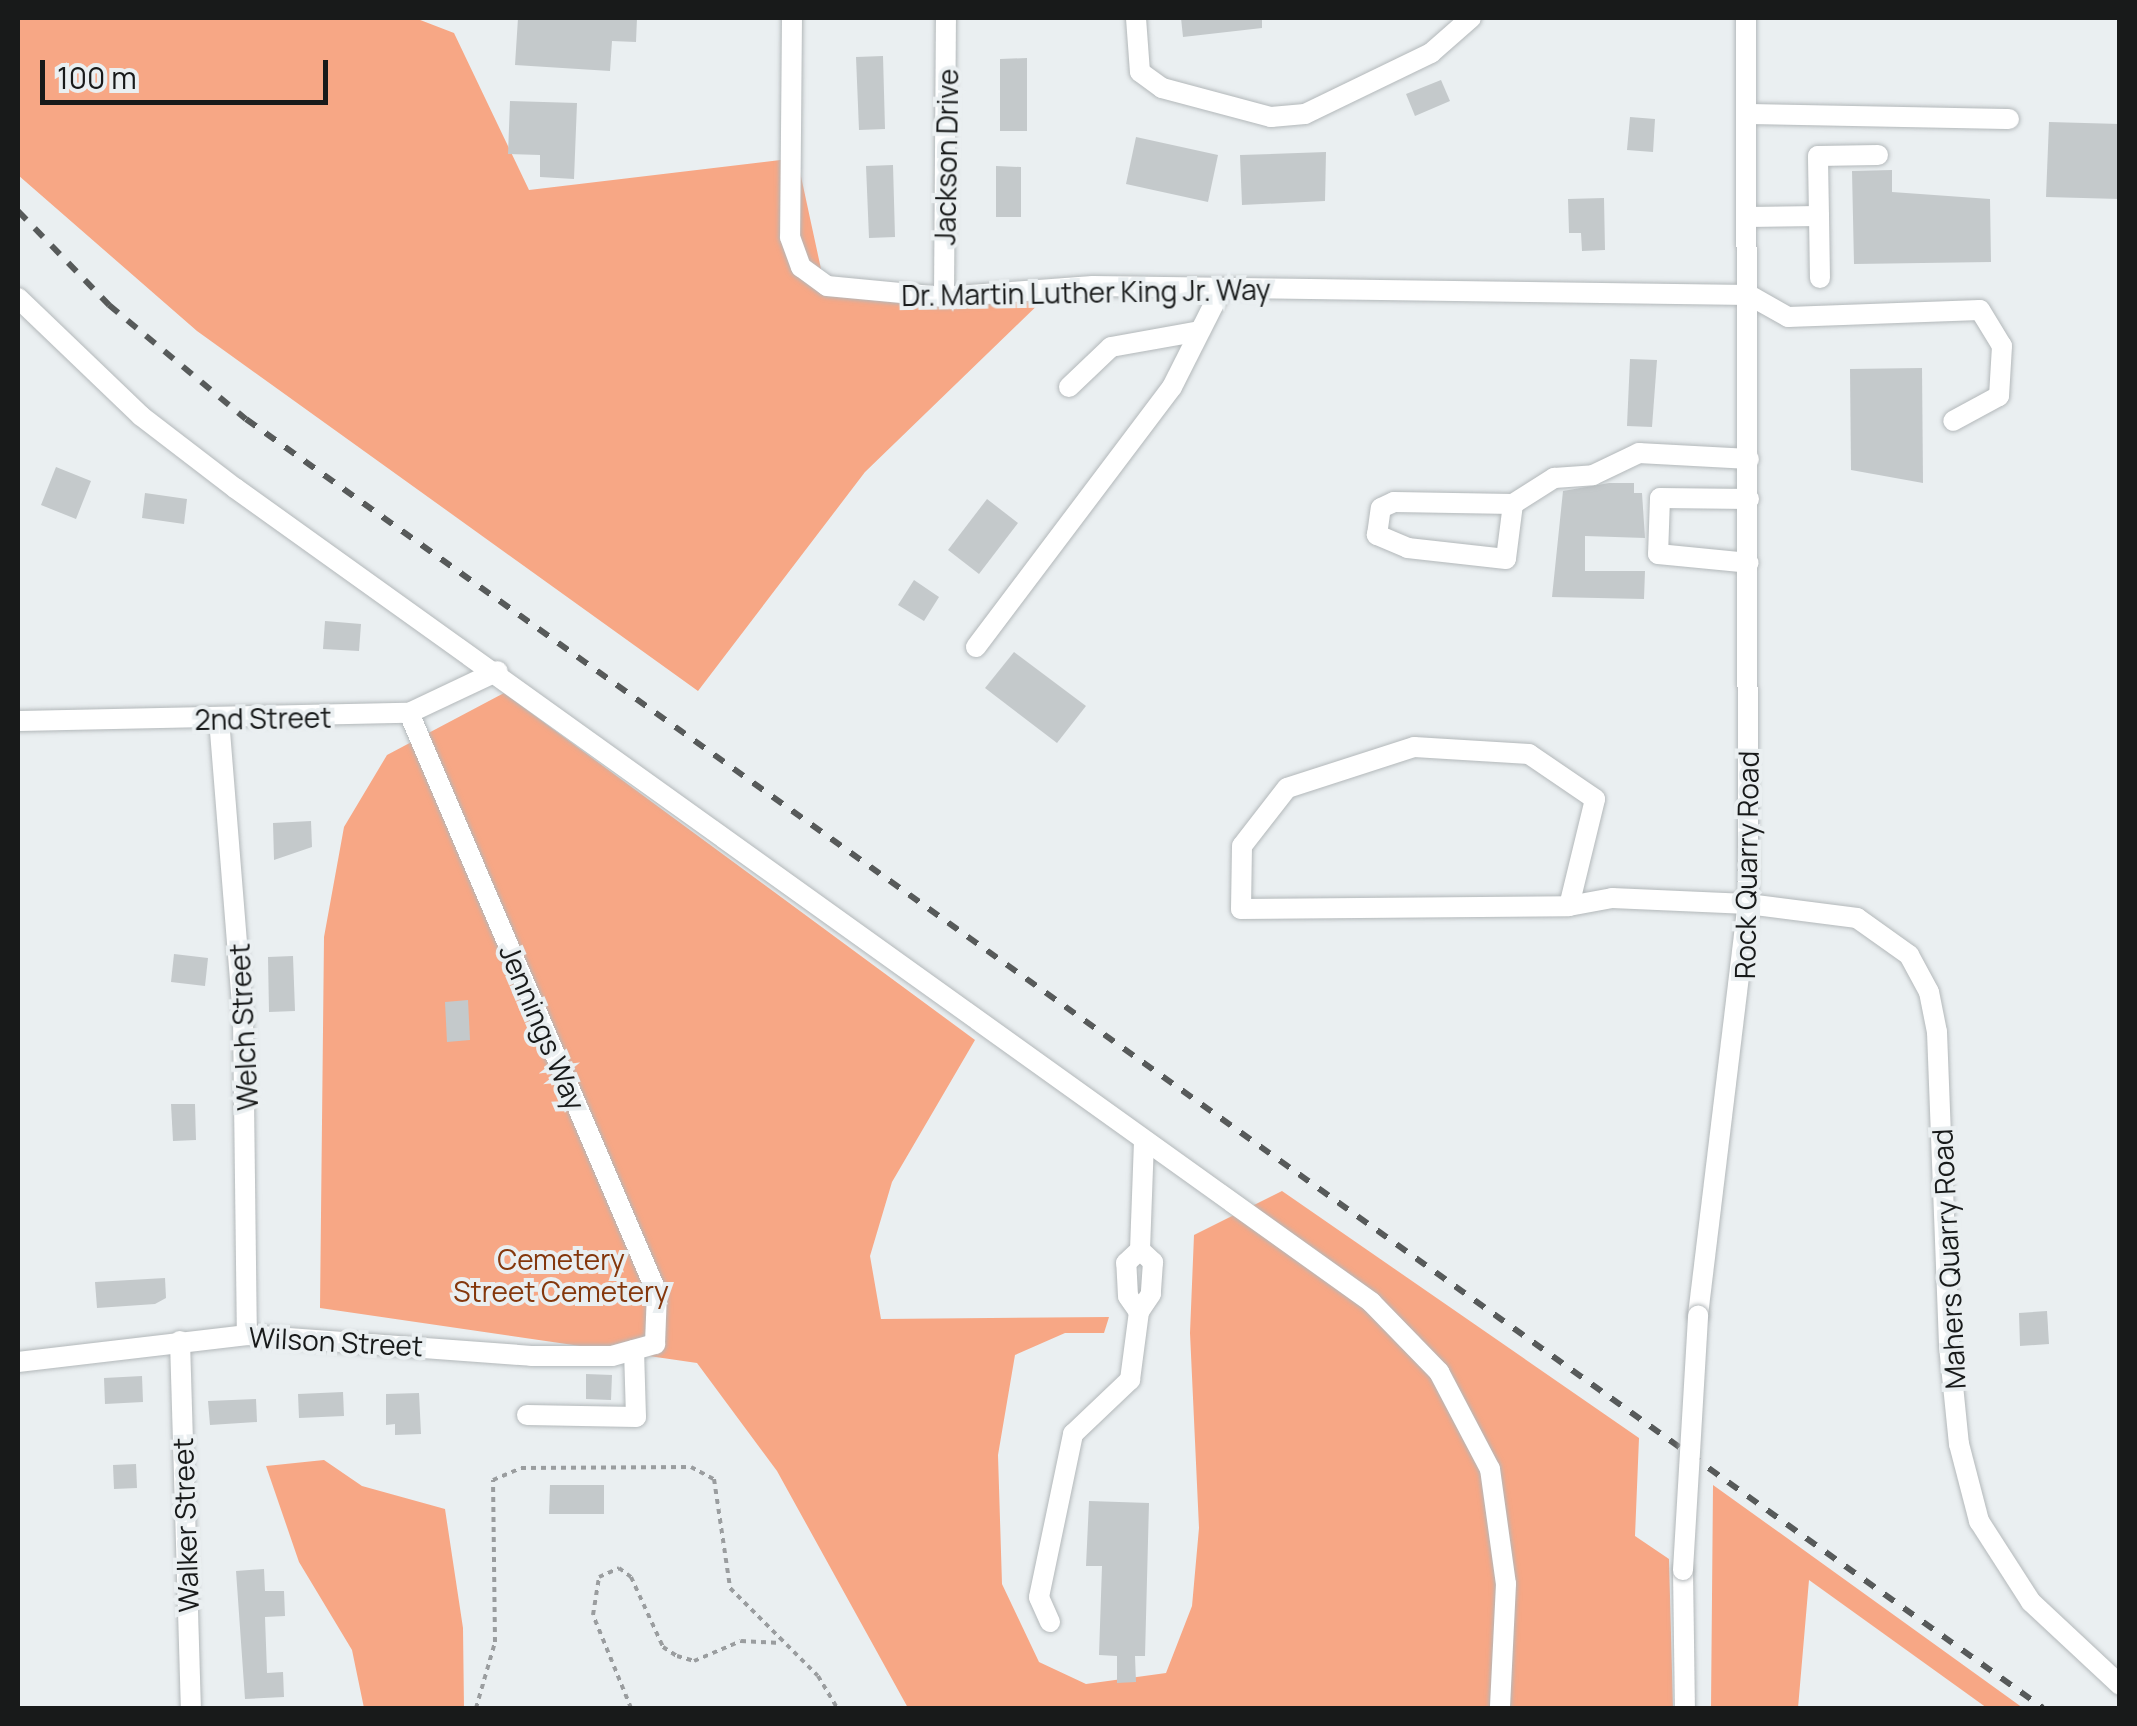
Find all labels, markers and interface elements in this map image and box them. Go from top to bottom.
scale bar [45,40,332,102]
text: 100 m [57,57,137,98]
street label: Jackson Drive [928,68,964,246]
street label: Dr. Martin Luther King Jr. Way [901,272,1271,312]
street label: 2nd Street [194,700,332,736]
street label: Rock Quarry Road [1727,751,1765,979]
street label: Jennings Way [493,939,593,1115]
street label: Welch Street [222,943,264,1111]
street label: Mahers Quarry Road [1924,1128,1972,1390]
park label: Cemetery Street Cemetery [453,1242,669,1308]
street label: Wilson Street [248,1320,424,1362]
street label: Walker Street [165,1437,205,1613]

